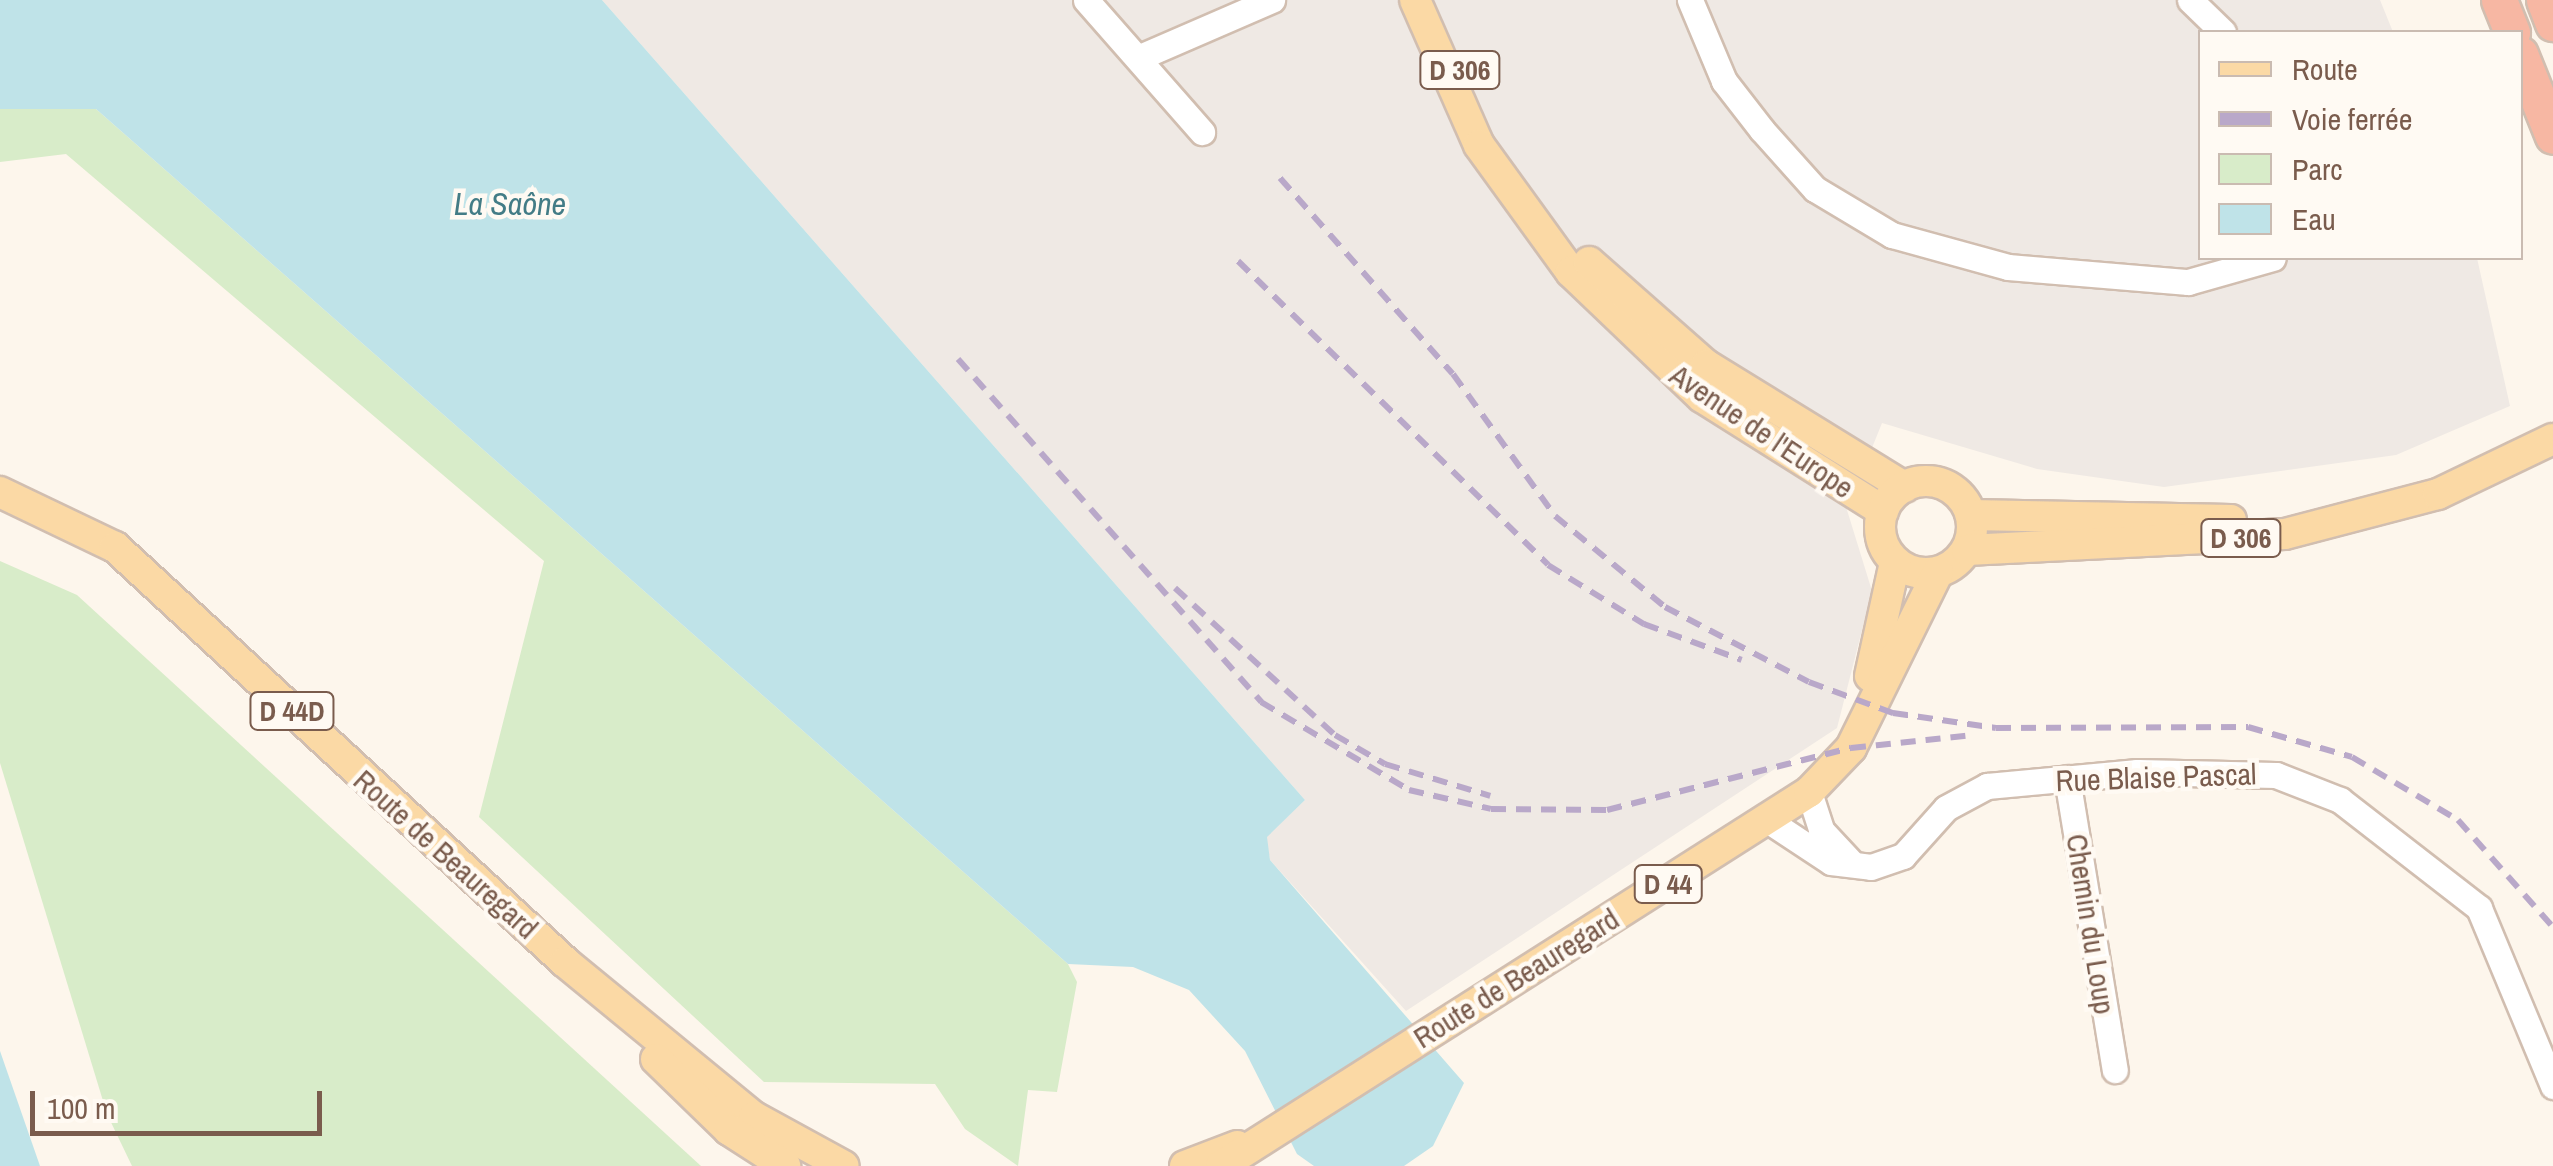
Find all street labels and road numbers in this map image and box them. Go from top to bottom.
road number: D 306 [1418,47,1502,93]
street label: Avenue de l'Europe [1663,356,1861,506]
road number: D 306 [2198,515,2284,561]
road number: D 44D [247,688,337,734]
street label: Rue Blaise Pascal [2055,756,2257,798]
street label: Route de Beauregard [347,762,545,946]
street label: Chemin du Loup [2059,831,2123,1017]
road number: D 44 [1633,861,1703,907]
street label: Route de Beauregard [1407,900,1625,1056]

